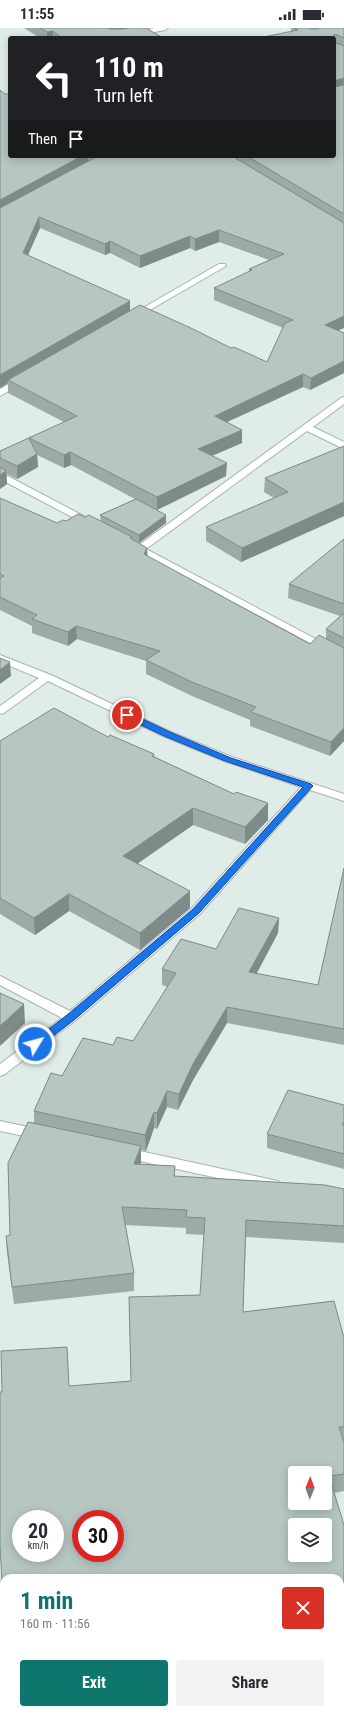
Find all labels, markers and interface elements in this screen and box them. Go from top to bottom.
text: 11:55 [20,5,54,23]
text: 110 m [94,51,164,84]
icon: left [28,52,80,104]
text: Turn left [94,85,153,106]
icon: arrive [65,128,87,150]
text: Then [28,130,57,148]
pin [110,698,144,732]
icon: arrive [116,704,138,726]
position arrow [14,1023,56,1065]
north arrow [288,1466,332,1510]
map controls [288,1466,332,1562]
speed limit sign: 30 [72,1510,124,1562]
button: layers [288,1518,332,1562]
text: 20 [28,1519,48,1543]
text: km/h [28,1540,48,1551]
text: 1 min [20,1587,73,1615]
button: close [282,1587,324,1629]
text: 160 m · 11:56 [20,1616,90,1631]
button: Exit [20,1660,168,1706]
button: Share [176,1660,324,1706]

